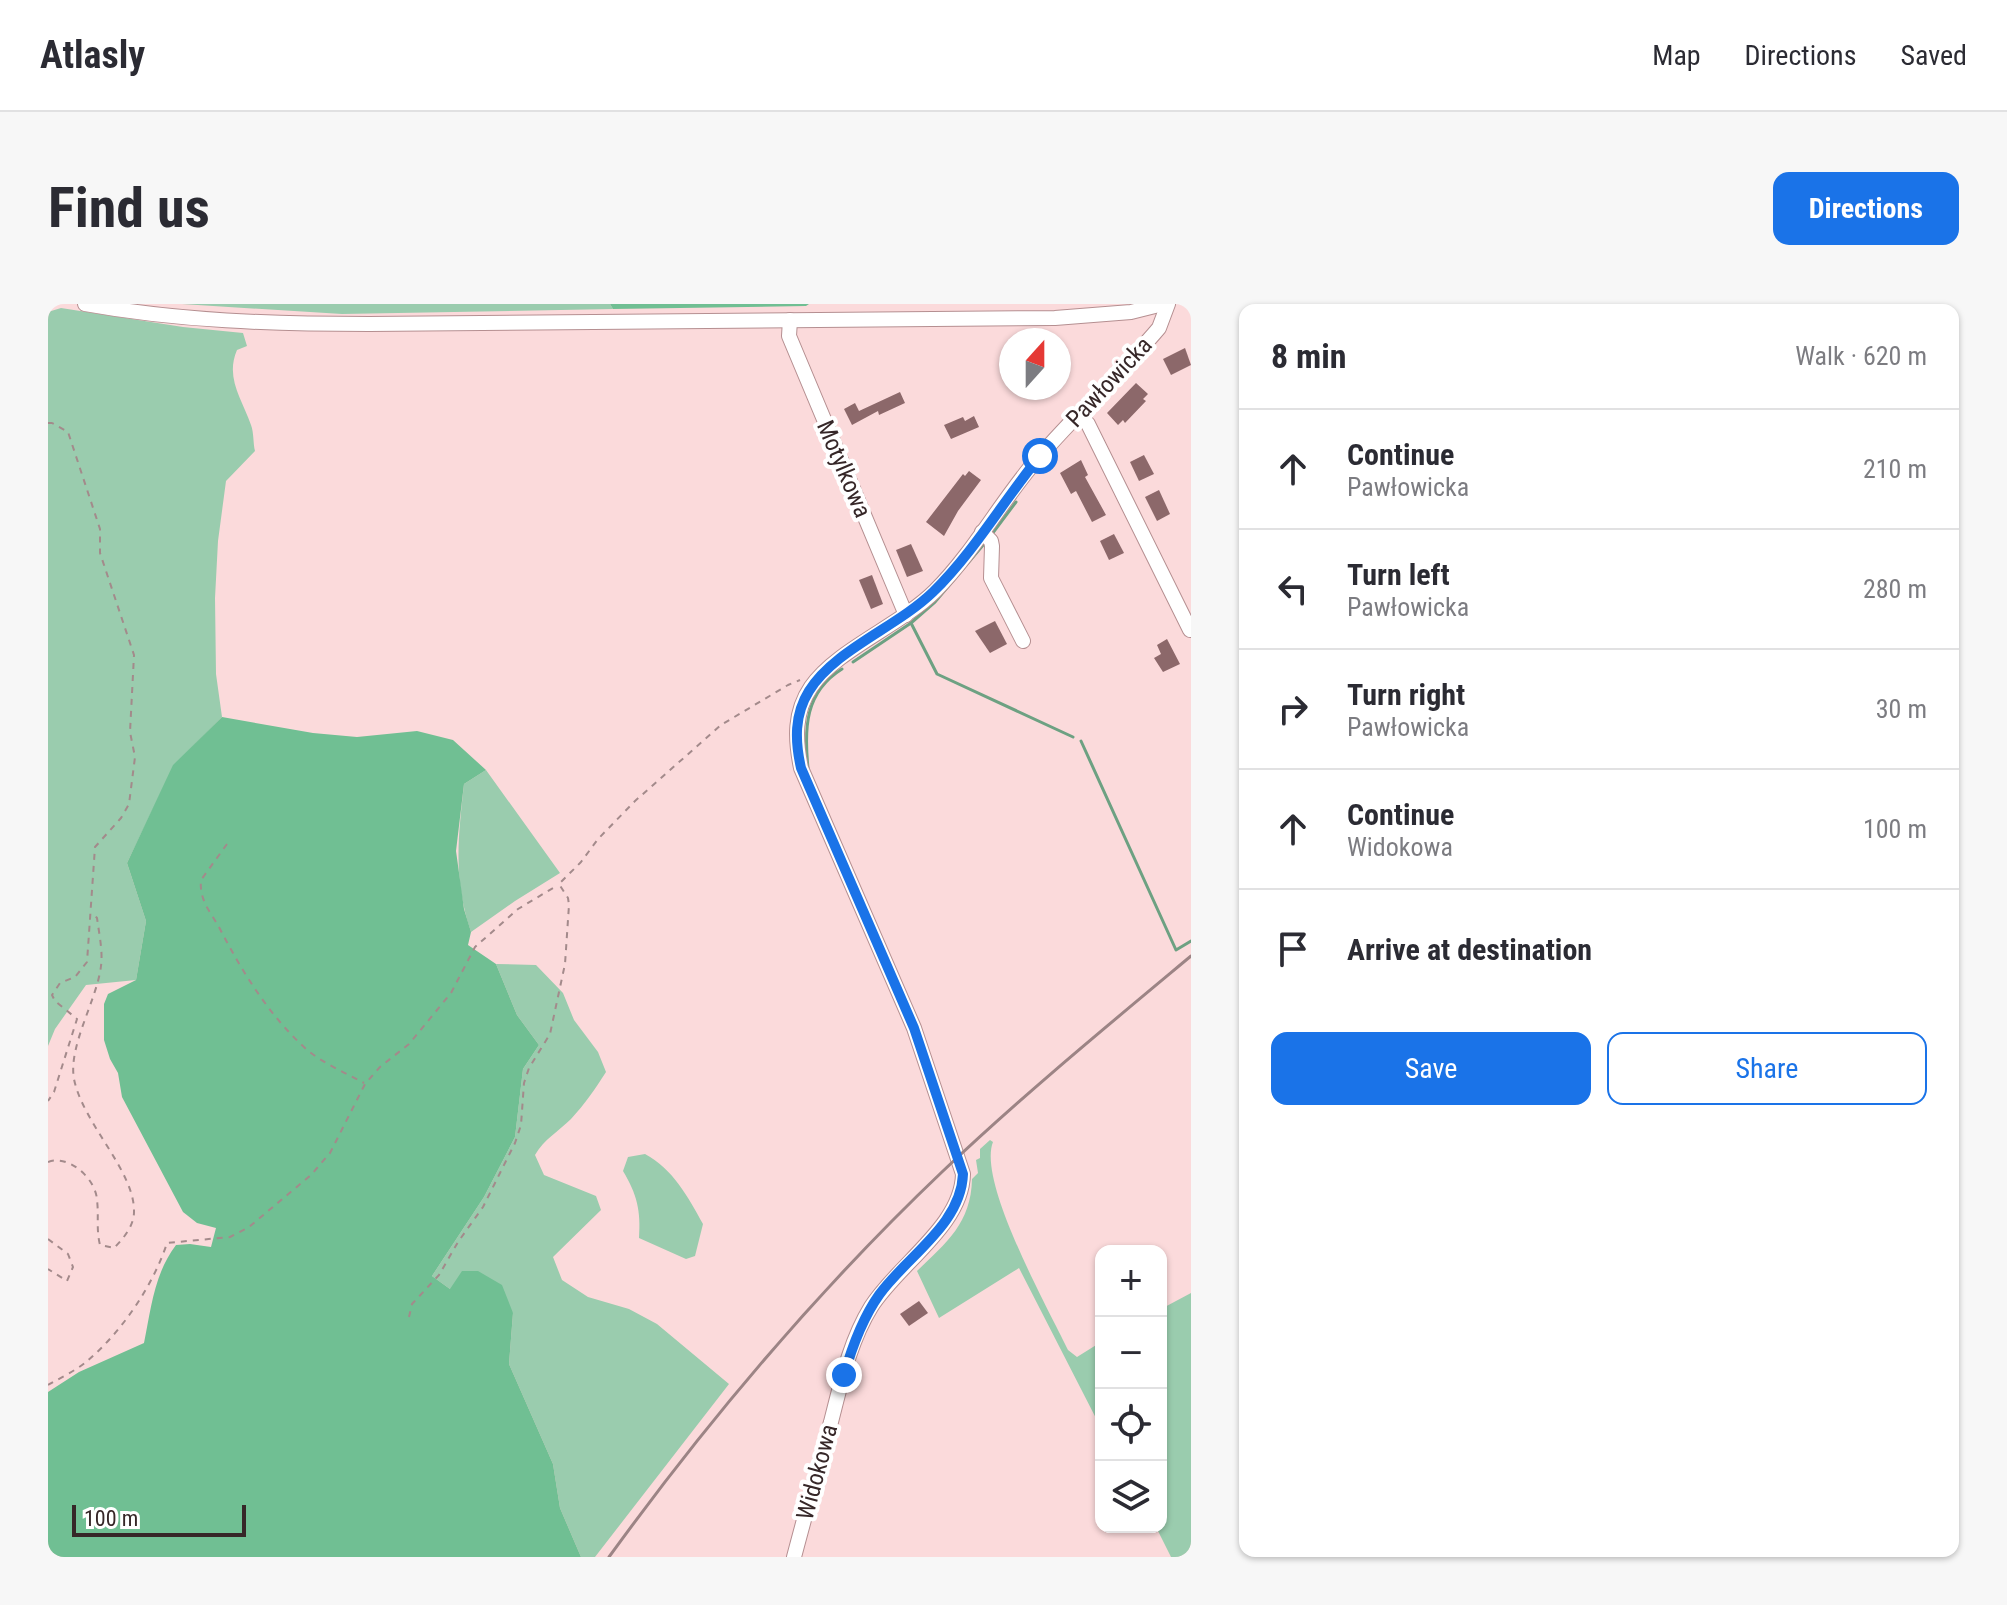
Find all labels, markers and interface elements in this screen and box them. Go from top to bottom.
text: Atlasly [40,33,145,77]
text: Map [1652,39,1701,72]
text: Directions [1745,39,1856,72]
text: Saved [1900,39,1967,72]
button: Directions [1773,172,1959,245]
text: Find us [48,175,210,241]
north arrow [999,328,1071,400]
street label: Pawłowicka [1060,331,1158,433]
text: 8 min [1271,336,1347,376]
text: Walk · 620 m [1795,341,1927,371]
street label: Motylkowa [811,416,877,522]
text: Continue [1347,437,1454,472]
route start [1022,438,1058,474]
icon: ahead [1271,447,1315,491]
text: 210 m [1863,454,1927,484]
text: Pawłowicka [1347,472,1469,502]
text: Turn left [1347,557,1450,592]
icon: left [1271,567,1315,611]
text: 280 m [1863,574,1927,604]
text: Pawłowicka [1347,592,1469,622]
text: Turn right [1347,677,1465,712]
icon: right [1271,687,1315,731]
text: 30 m [1876,694,1927,724]
text: Pawłowicka [1347,712,1469,742]
text: Continue [1347,797,1454,832]
icon: ahead [1271,807,1315,851]
text: 100 m [1863,814,1927,844]
text: Widokowa [1347,832,1453,862]
icon: arrive [1271,927,1315,971]
text: Arrive at destination [1347,932,1592,967]
button: Save [1271,1032,1591,1105]
button: Share [1607,1032,1927,1105]
map controls [1095,1245,1167,1533]
button: + [1095,1245,1167,1317]
button: − [1095,1317,1167,1389]
route end [826,1357,862,1393]
button: locate [1095,1389,1167,1461]
street label: Widokowa [791,1421,843,1523]
button: layers [1095,1461,1167,1533]
scale bar [72,1501,246,1537]
text: 100 m [84,1506,138,1531]

